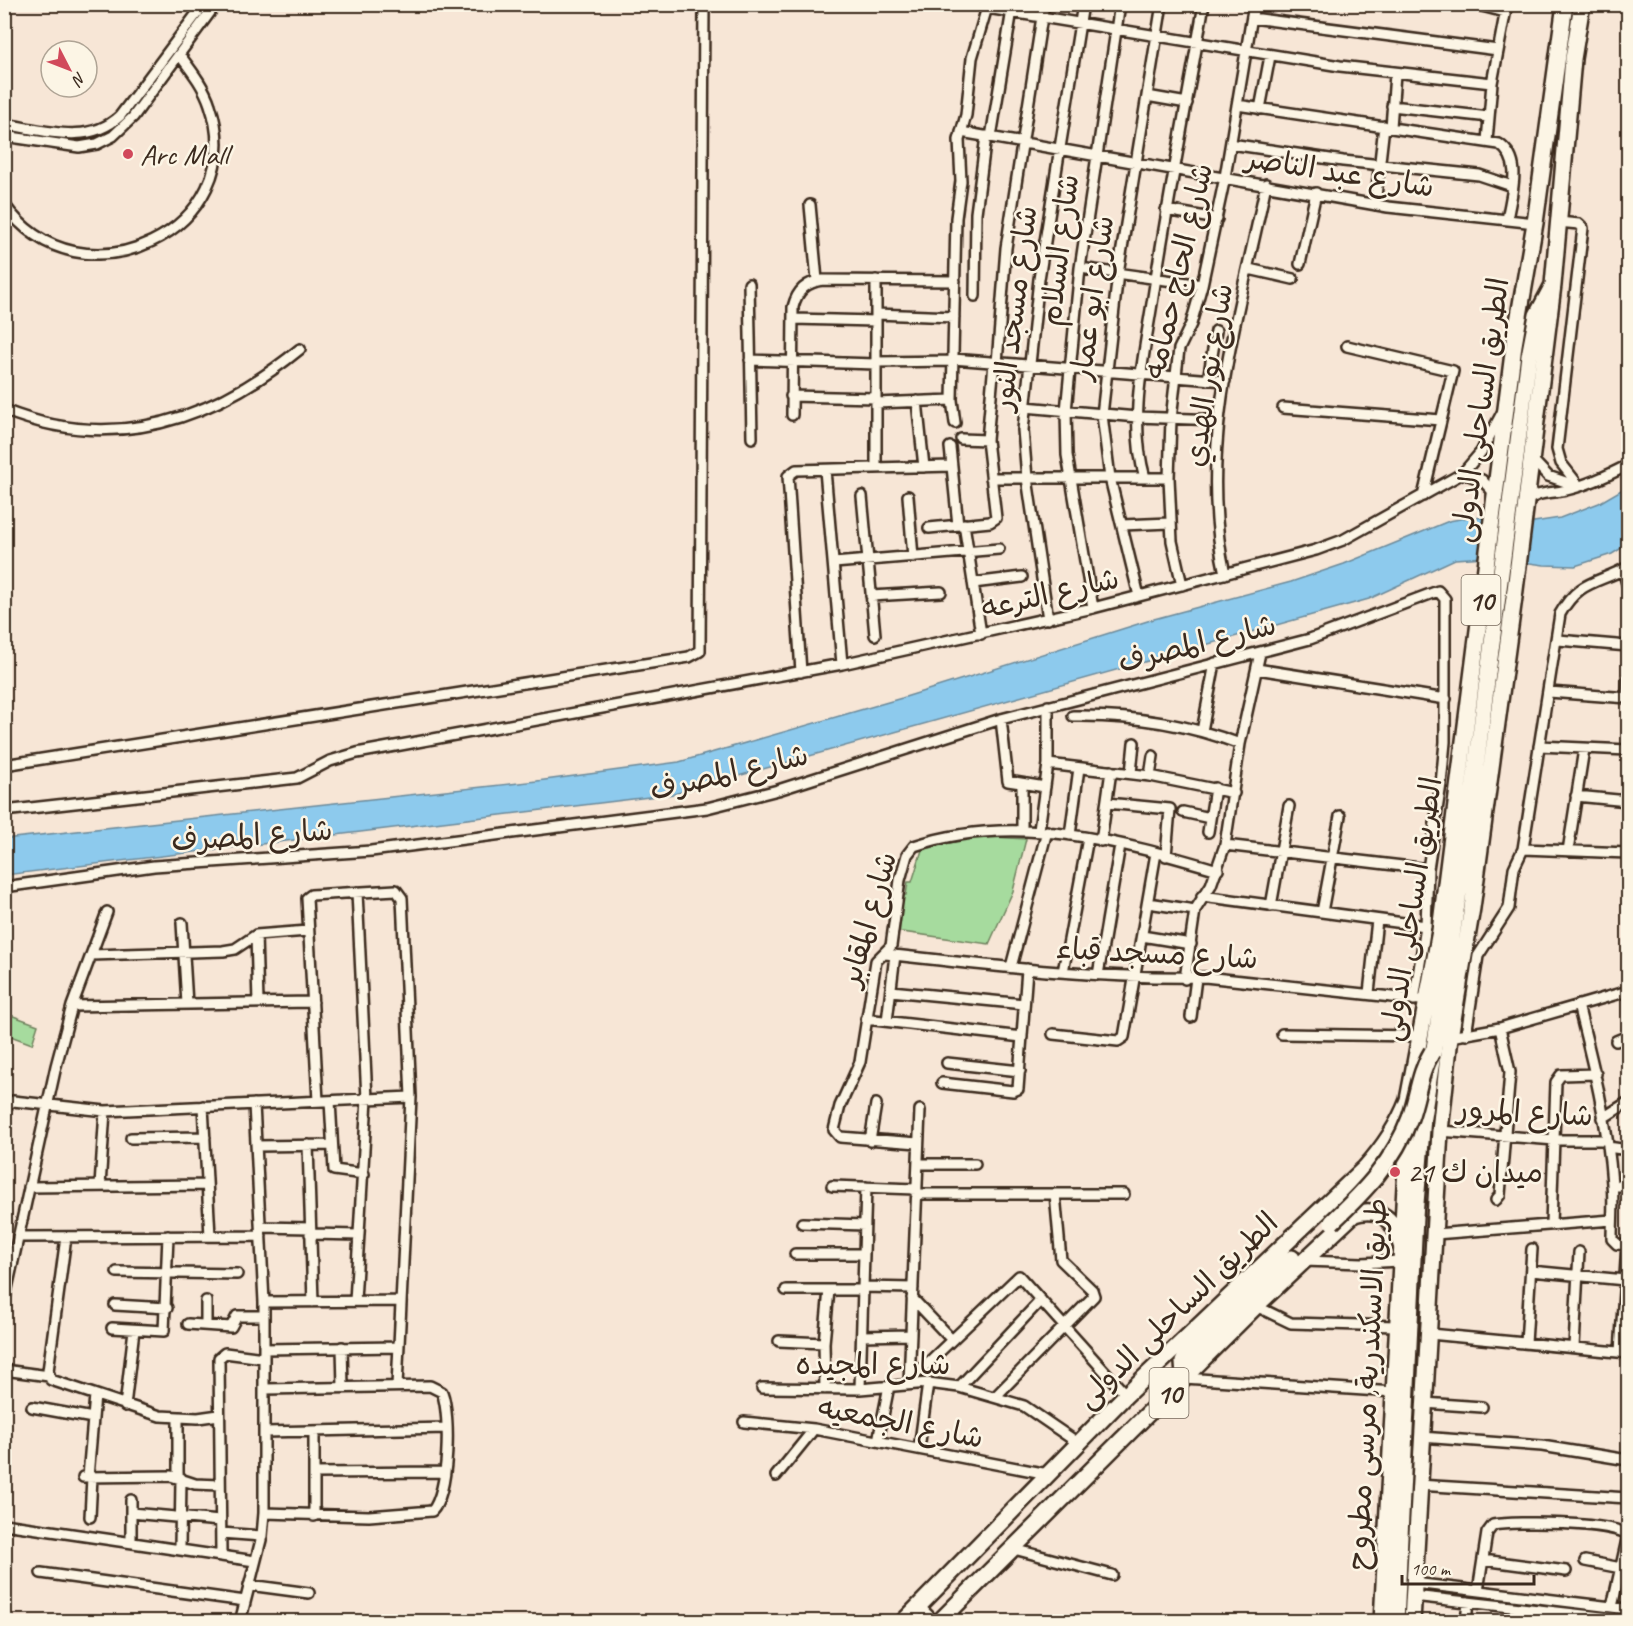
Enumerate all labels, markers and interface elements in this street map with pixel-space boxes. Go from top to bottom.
north arrow [39,39,99,99]
text: N [67,68,90,91]
place label: Arc Mall [140,135,233,173]
street label: شارع عبد الناصر [1240,138,1437,208]
marker: Arc Mall [121,147,135,161]
street label: شارع الحاج حمامه [1135,159,1223,383]
street label: شارع السلام [1031,172,1090,328]
street label: شارع مسجد النور [982,204,1047,416]
street label: شارع ابو عمار [1061,213,1124,384]
street label: الطريق الساحلى الدولى [1443,275,1517,545]
street label: شارع نور الهدي [1175,281,1243,470]
street label: شارع الترعه [977,559,1123,629]
road number: 10 [1462,575,1500,625]
street label: شارع المصرف [1114,605,1280,683]
street label: شارع المصرف [646,735,812,811]
street label: الطريق الساحلى الدولى [1371,774,1451,1044]
street label: شارع المصرف [170,810,334,862]
street label: شارع المقابر [830,847,907,994]
street label: شارع مسجد قباء [1055,929,1259,979]
street label: شارع المرور [1453,1089,1594,1137]
place label: ميدان ك 21 [1407,1153,1543,1191]
marker: ميدان ك 21 [1388,1165,1402,1179]
street label: طريق الاسكندرية, مرسى مطروح [1338,1197,1397,1571]
street label: الطريق الساحلى الدولى [1068,1204,1286,1416]
street label: شارع المجيده [795,1345,951,1385]
road number: 10 [1150,1368,1188,1418]
street label: شارع الجمعيه [815,1387,987,1459]
scale bar [1402,1548,1534,1586]
text: 100 m [1411,1558,1452,1580]

